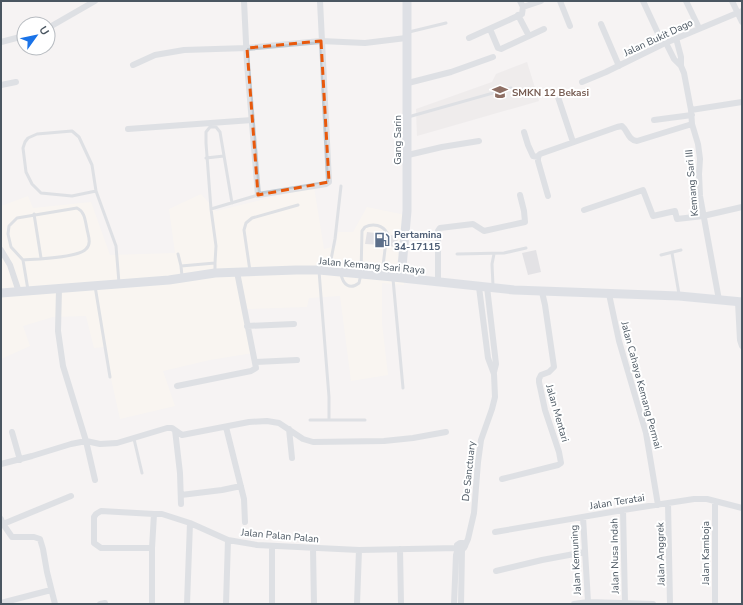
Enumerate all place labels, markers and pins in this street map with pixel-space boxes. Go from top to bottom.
school or university icon: SMKN 12 Bekasi [491,83,509,101]
place label: SMKN 12 Bekasi [512,86,589,100]
place label: Pertamina 34-17115 [394,228,442,254]
fuel station icon: Pertamina 34-17115 [373,231,391,249]

